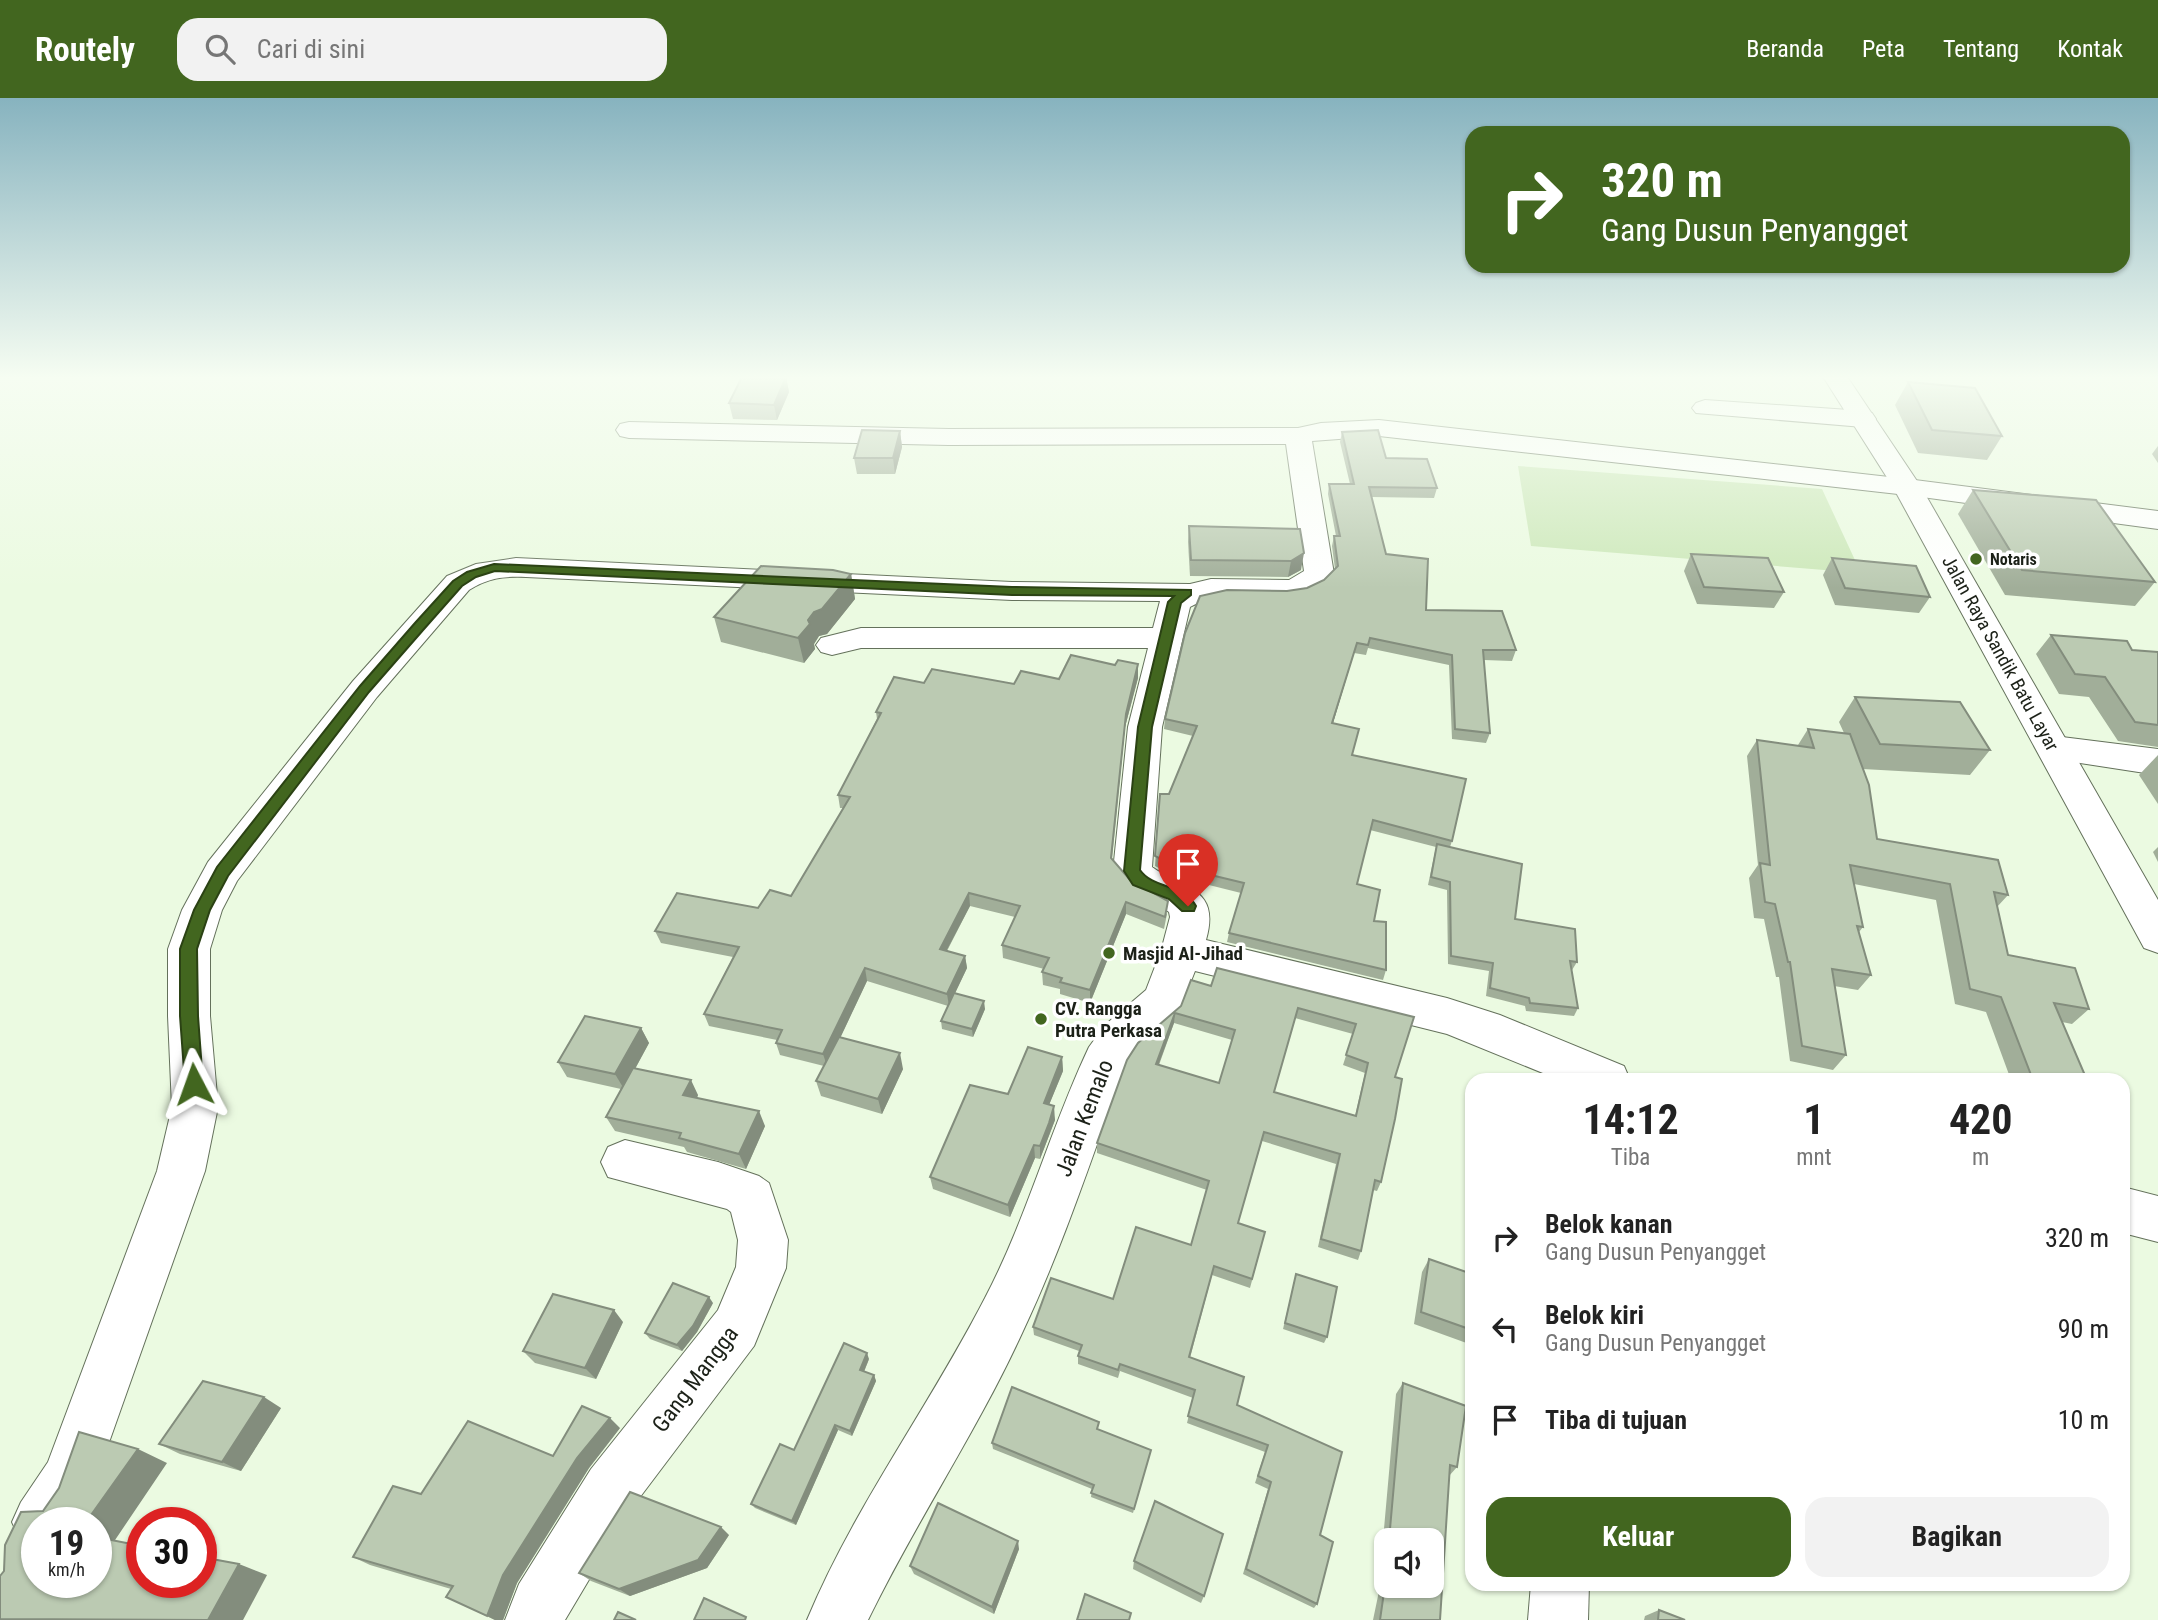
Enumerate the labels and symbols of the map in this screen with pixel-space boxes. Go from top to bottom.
place label: Notaris [1990,550,2037,569]
marker: Notaris [1968,551,1984,567]
street label: Jalan Raya Sandik Batu Layar [1937,552,2064,755]
pin [1158,834,1218,906]
place label: Masjid Al-Jihad [1123,942,1243,965]
marker: Masjid Al-Jihad [1101,945,1117,961]
place label: CV. Rangga Putra Perkasa [1055,997,1162,1042]
marker: CV. Rangga Putra Perkasa [1033,1011,1049,1027]
position arrow [157,1047,231,1121]
street label: Jalan Kemalo [1050,1056,1119,1180]
street label: Gang Mangga [647,1321,744,1438]
speed limit sign: 30 [126,1507,217,1598]

